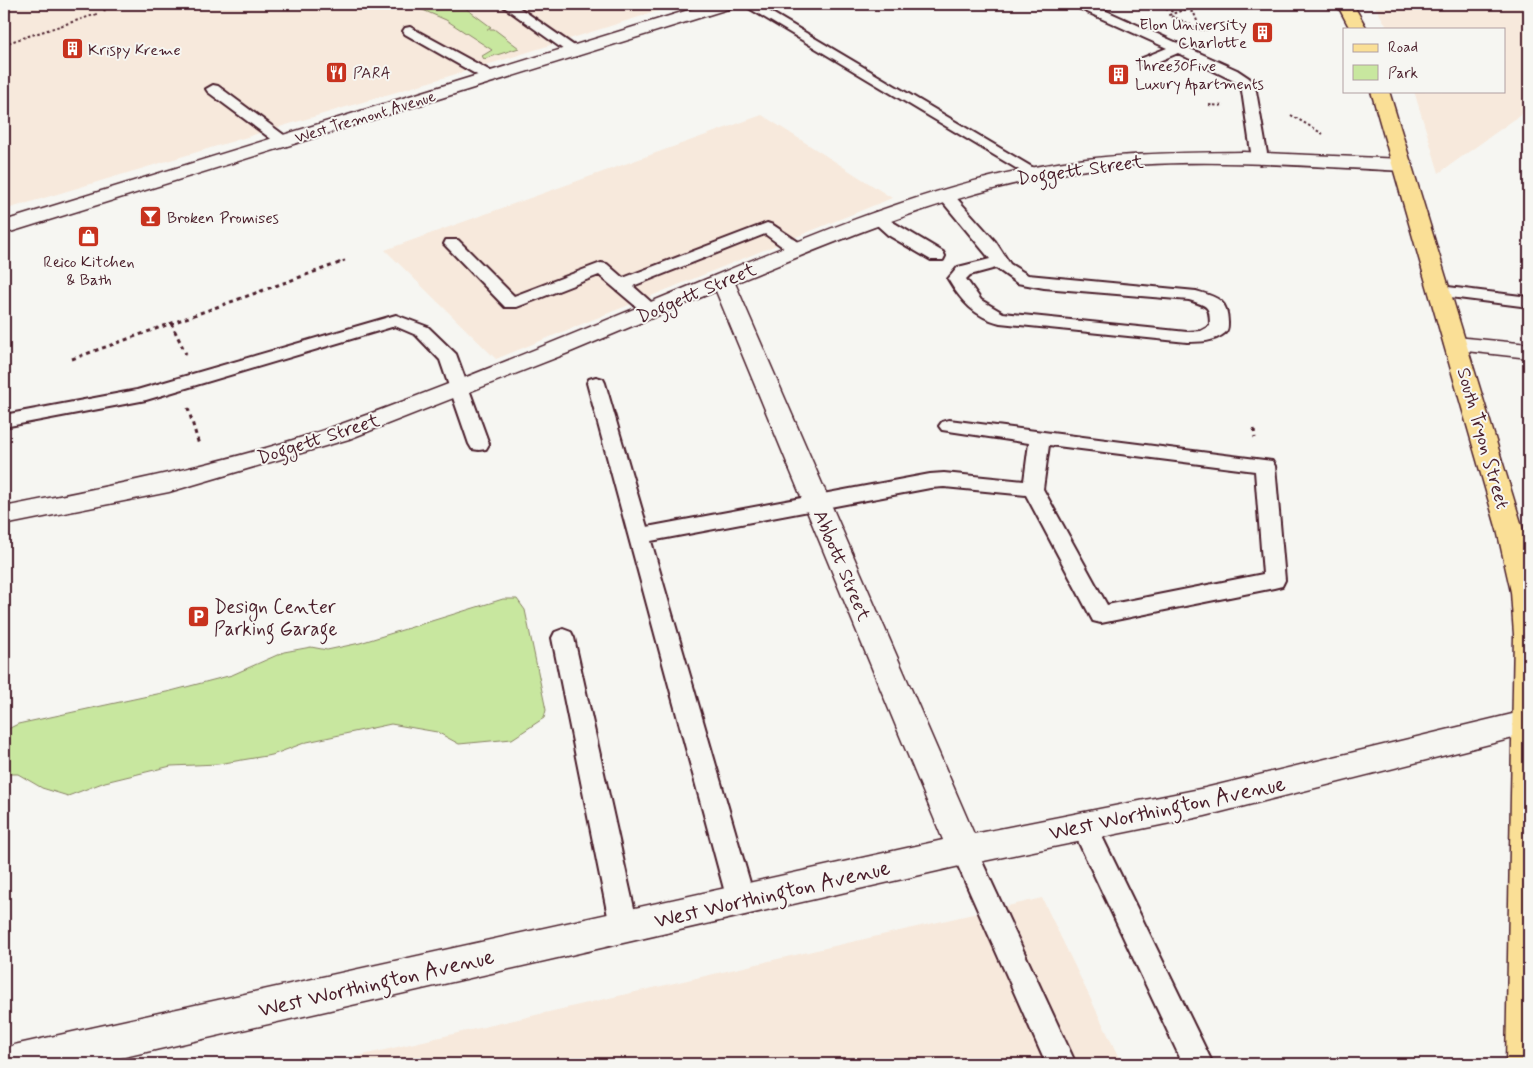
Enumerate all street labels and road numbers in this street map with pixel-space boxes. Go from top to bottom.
street label: West Tremont Avenue [292,86,439,149]
street label: Doggett Street [1015,149,1145,195]
street label: Doggett Street [633,257,761,333]
street label: South Tryon Street [1450,365,1515,512]
street label: Doggett Street [254,408,384,474]
street label: Abbott Street [807,506,876,625]
street label: West Worthington Avenue [1047,770,1289,851]
street label: West Worthington Avenue [652,854,894,939]
street label: West Worthington Avenue [256,943,498,1028]

